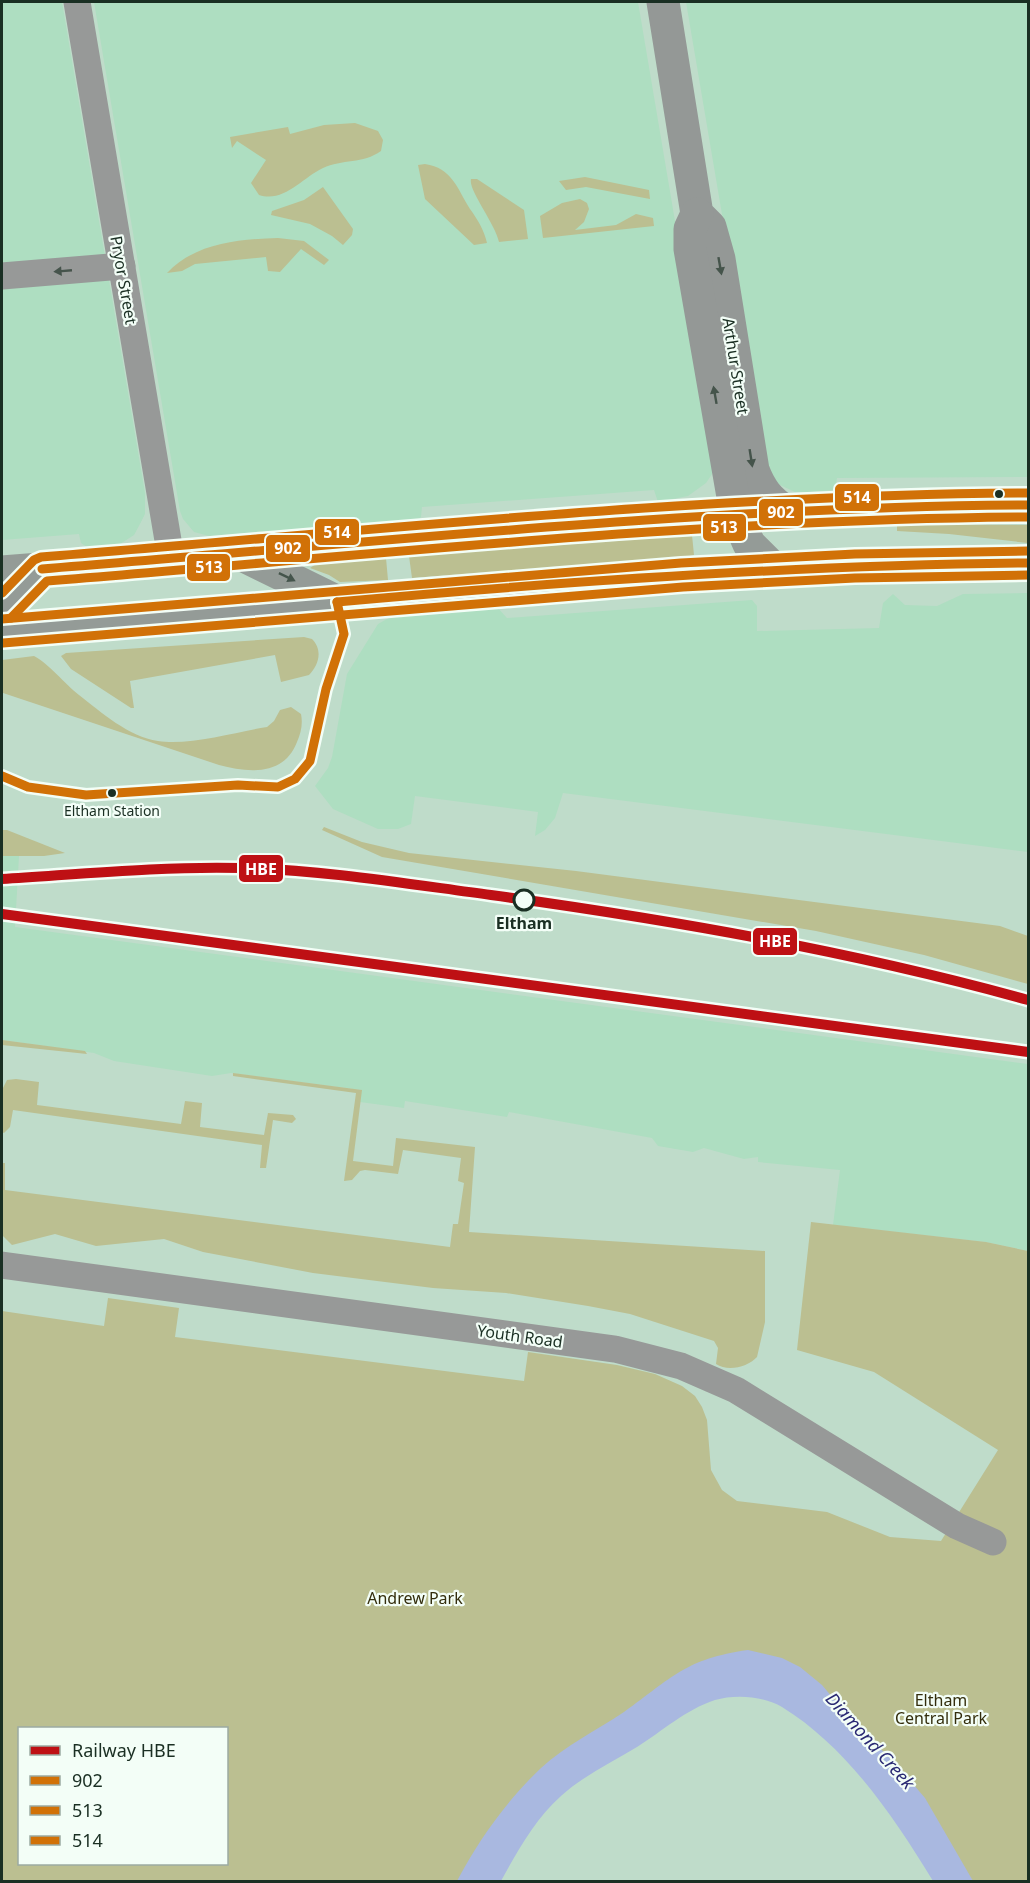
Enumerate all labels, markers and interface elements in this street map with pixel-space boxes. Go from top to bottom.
street label: Pryor Street [105,234,143,326]
one-way arrow [716,256,725,275]
one-way arrow [54,266,73,275]
street label: Arthur Street [717,316,755,416]
one-way arrow [710,385,719,404]
one-way arrow [747,449,756,468]
line badge: 514 [834,483,880,512]
text: 514 [843,486,871,508]
unlabelled marker [993,488,1005,500]
line badge: 902 [758,498,804,527]
text: 902 [767,501,795,523]
line badge: 513 [702,513,747,542]
text: 513 [710,516,738,538]
line badge: 514 [314,518,360,546]
text: 514 [323,521,351,543]
line badge: 902 [265,534,311,563]
text: 902 [274,537,302,559]
line badge: 513 [186,553,231,582]
text: 513 [195,556,223,578]
one-way arrow [279,573,296,582]
marker: Eltham Station [106,787,118,799]
place label: Eltham Station [64,801,160,820]
line badge: HBE [238,854,284,883]
text: HBE [245,858,277,880]
marker: Eltham [513,889,535,911]
place label: Eltham [496,912,552,934]
line badge: HBE [752,927,798,956]
text: HBE [759,930,791,952]
street label: Youth Road [476,1319,564,1353]
park label: Andrew Park [367,1587,463,1609]
water label: Diamond Creek [821,1687,921,1795]
park label: Eltham Central Park [895,1689,988,1729]
legend [18,1727,228,1865]
text: Railway HBE [72,1738,176,1762]
text: 902 [72,1768,103,1792]
text: 513 [72,1798,103,1822]
text: 514 [72,1828,103,1852]

